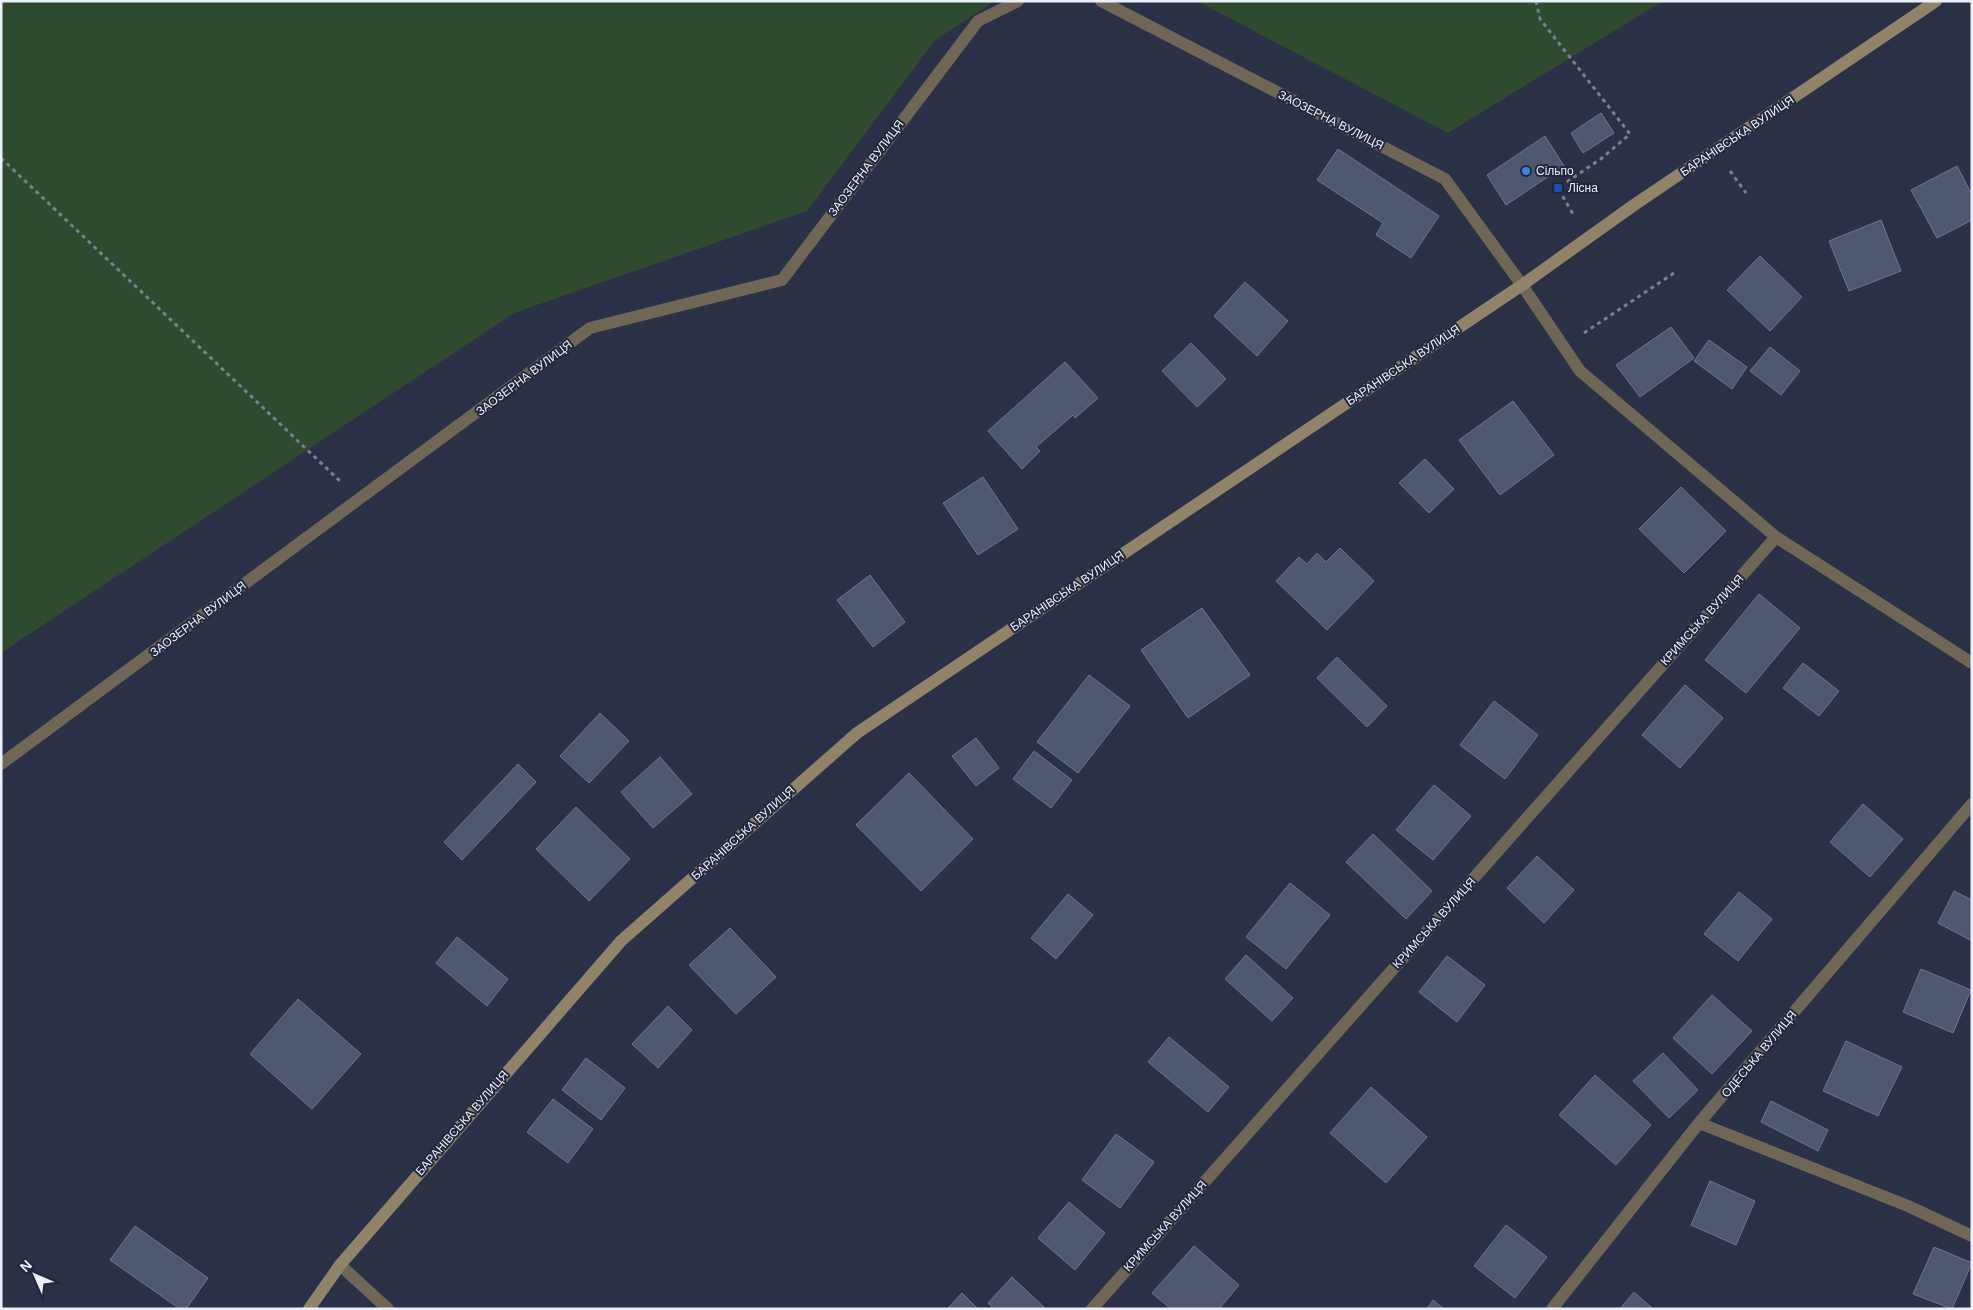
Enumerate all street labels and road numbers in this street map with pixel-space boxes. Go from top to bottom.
street label: ЗАОЗЕРНА ВУЛИЦЯ [1276,87,1386,153]
street label: БАРАНІВСЬКА ВУЛИЦЯ [1677,93,1797,179]
street label: ЗАОЗЕРНА ВУЛИЦЯ [825,117,907,219]
street label: БАРАНІВСЬКА ВУЛИЦЯ [1343,322,1463,408]
street label: ЗАОЗЕРНА ВУЛИЦЯ [473,337,575,419]
street label: БАРАНІВСЬКА ВУЛИЦЯ [1007,548,1127,634]
street label: КРИМСЬКА ВУЛИЦЯ [1658,572,1746,668]
street label: ЗАОЗЕРНА ВУЛИЦЯ [147,578,249,660]
street label: БАРАНІВСЬКА ВУЛИЦЯ [688,783,798,883]
street label: КРИМСЬКА ВУЛИЦЯ [1390,875,1478,971]
street label: ОДЕСЬКА ВУЛИЦЯ [1719,1008,1799,1100]
street label: БАРАНІВСЬКА ВУЛИЦЯ [413,1068,511,1178]
street label: КРИМСЬКА ВУЛИЦЯ [1121,1178,1209,1274]

